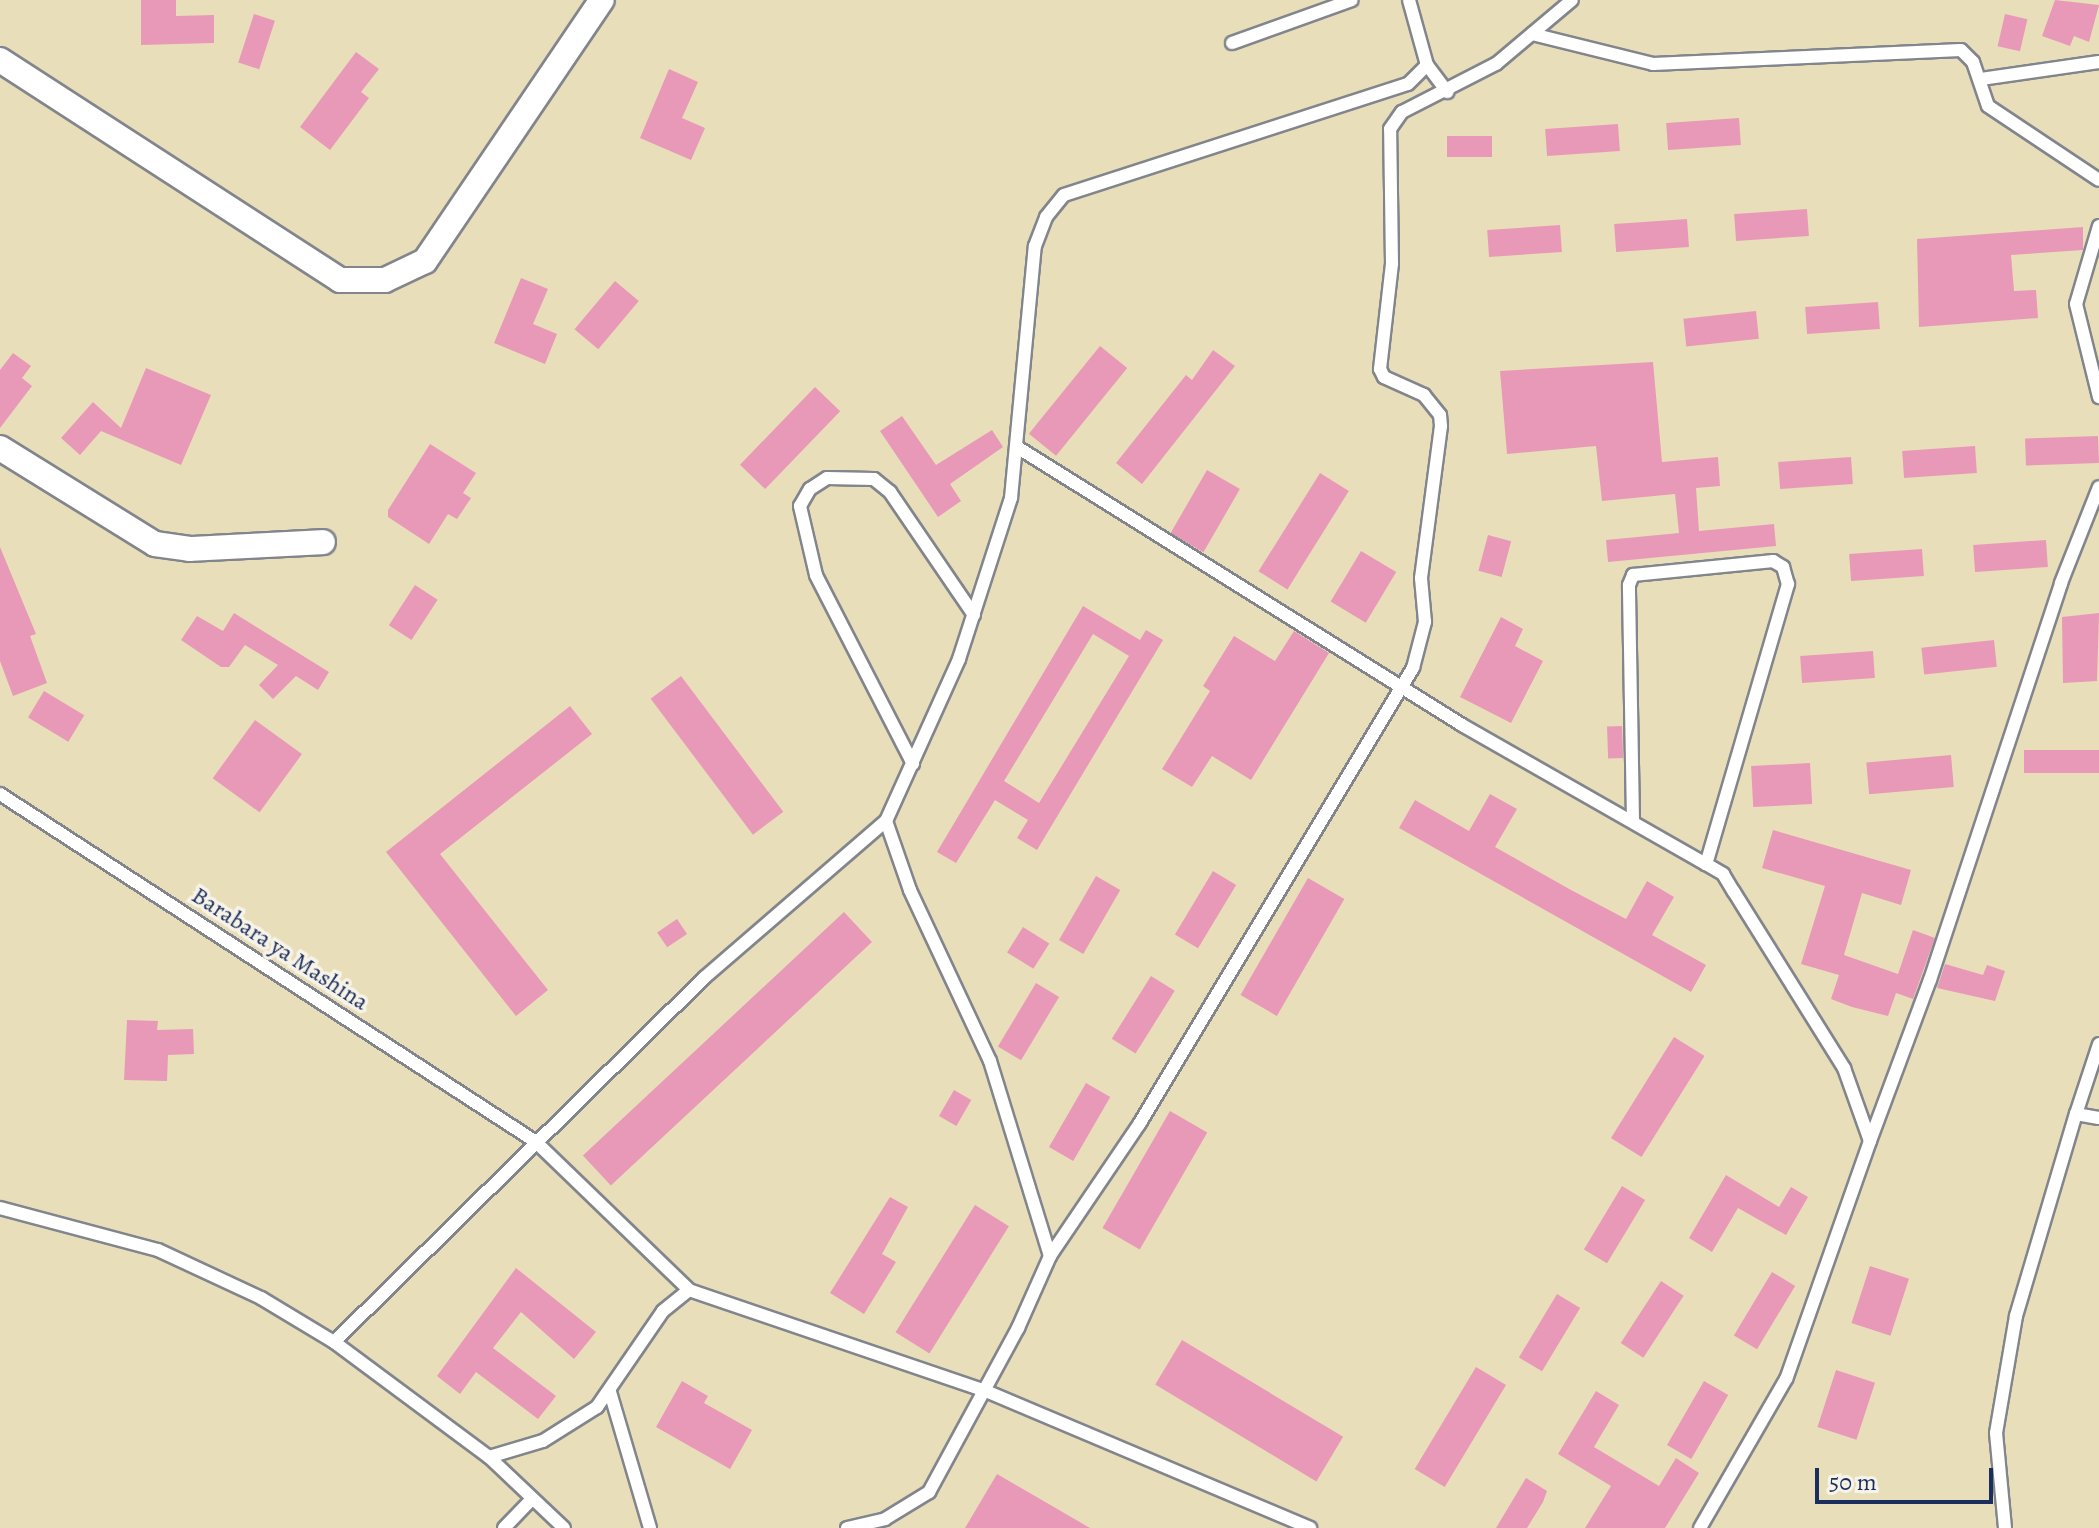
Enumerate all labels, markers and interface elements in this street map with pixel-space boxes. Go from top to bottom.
street label: Barabara ya Mashina [186,881,374,1017]
scale bar [1819,1452,1997,1502]
text: 50 m [1829,1466,1877,1498]

